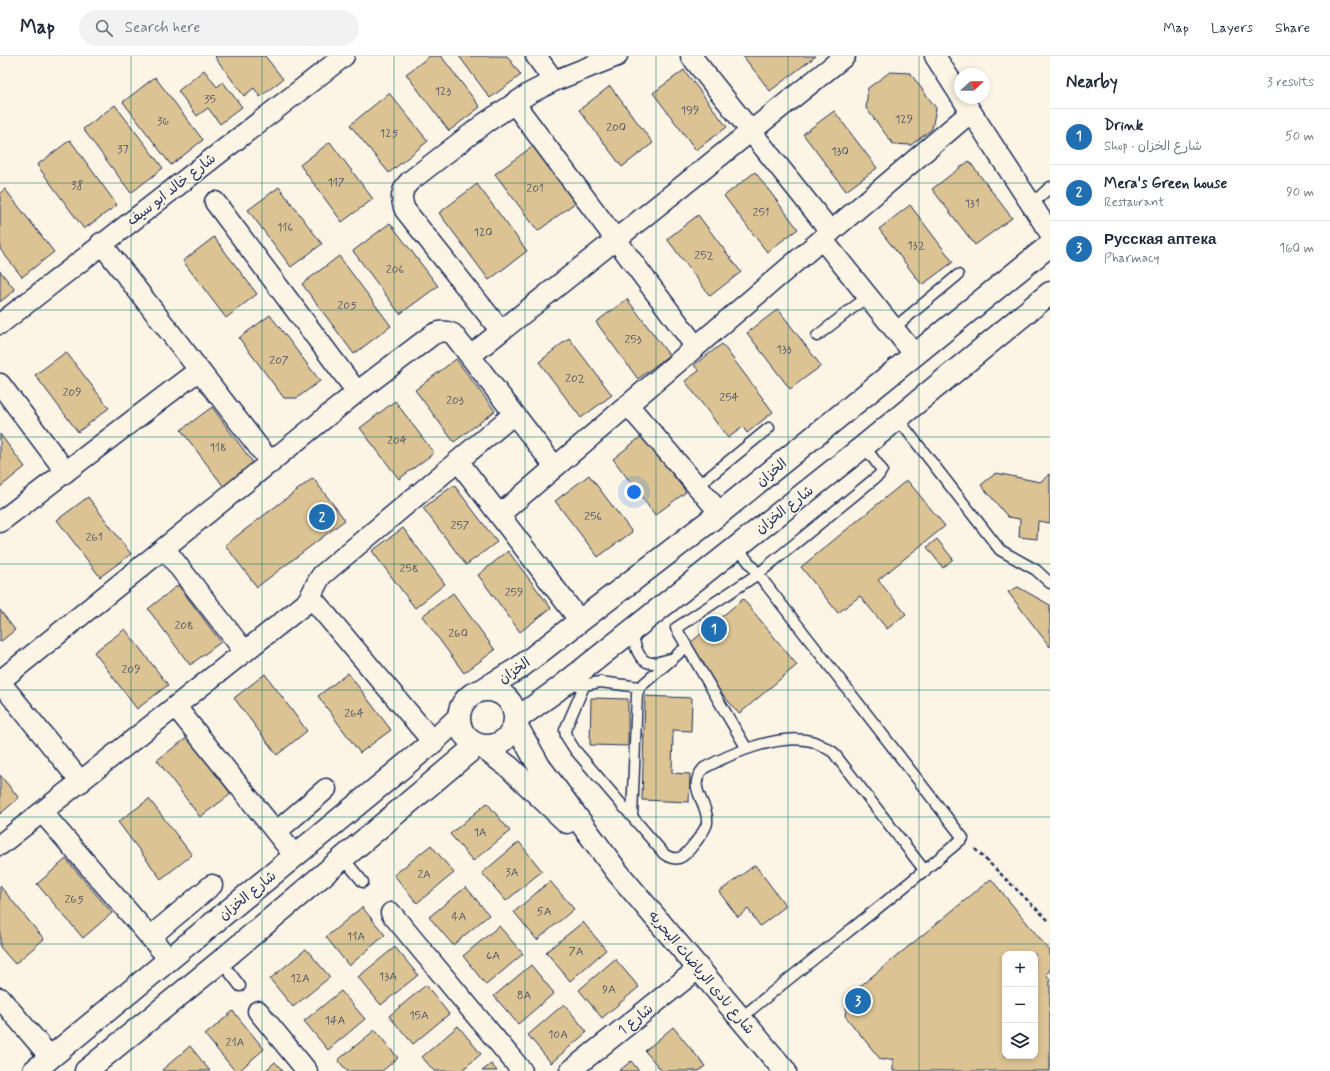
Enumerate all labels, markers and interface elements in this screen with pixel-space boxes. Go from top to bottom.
search box [79,10,359,46]
text: Map [20,15,55,40]
icon: search [93,17,115,39]
text: Search here [125,18,200,38]
text: Map [1163,19,1189,37]
text: Layers [1211,19,1253,37]
text: Share [1275,19,1310,37]
north arrow [954,68,990,104]
text: Nearby [1066,71,1118,93]
text: 3 results [1267,74,1314,91]
house number: 123 [435,84,451,100]
house number: 35 [204,92,216,108]
house number: 199 [681,103,699,119]
house number: 129 [895,112,913,128]
house number: 36 [157,114,169,130]
text: Drink [1104,116,1143,136]
house number: 200 [606,120,626,136]
house number: 125 [380,126,399,142]
text: 1 [1076,128,1082,145]
text: 50 m [1285,128,1314,145]
text: Shop · شارع الخزان [1104,138,1202,155]
house number: 37 [117,142,129,158]
house number: 130 [831,144,849,160]
street label: شارع خالد ابو سيف [124,150,220,230]
text: Mera's Green house [1104,174,1227,194]
house number: 117 [327,175,345,191]
house number: 38 [71,178,83,194]
house number: 201 [526,181,544,197]
text: 2 [1076,184,1082,201]
text: 90 m [1286,184,1314,201]
text: Restaurant [1104,194,1164,211]
house number: 131 [964,196,980,212]
house number: 251 [753,205,769,221]
house number: 116 [277,220,293,236]
house number: 120 [474,225,492,241]
text: Русская аптека [1104,230,1216,250]
house number: 132 [907,238,925,254]
text: 3 [1076,240,1082,257]
text: 160 m [1279,240,1314,257]
house number: 252 [694,248,714,264]
text: Pharmacy [1104,250,1160,267]
house number: 206 [386,262,405,278]
house number: 205 [337,298,357,314]
house number: 253 [624,332,642,348]
house number: 133 [776,342,792,358]
house number: 207 [269,353,289,369]
house number: 202 [565,371,585,387]
house number: 209 [62,385,82,401]
house number: 254 [719,390,739,406]
house number: 203 [446,393,464,409]
house number: 204 [387,433,407,449]
house number: 118 [209,440,227,456]
street label: الخزان [752,455,791,491]
your location [624,482,644,502]
street label: شارع الخزان [752,482,817,538]
pin: 2 [309,502,335,532]
house number: 256 [584,509,602,525]
house number: 257 [451,518,470,534]
house number: 261 [85,530,103,546]
house number: 258 [400,561,418,577]
house number: 259 [505,585,523,601]
pin: 1 [701,614,727,644]
house number: 208 [174,618,194,634]
house number: 260 [448,626,468,642]
street label: الخزان [495,654,534,688]
house number: 209 [121,662,141,678]
house number: 264 [344,706,364,722]
house number: 1A [473,825,487,841]
house number: 3A [505,865,519,881]
street label: شارع الخزان [215,867,280,924]
house number: 2A [417,867,431,883]
house number: 265 [64,892,84,908]
house number: 5A [536,904,552,920]
street label: شارع نادى الرياضات البحريه [644,907,758,1038]
house number: 4A [452,909,467,925]
house number: 11A [347,929,365,945]
house number: 7A [568,944,584,960]
house number: 6A [486,948,500,964]
map controls [1002,951,1038,1059]
button: + [1002,951,1038,987]
house number: 13A [379,969,397,985]
house number: 12A [290,971,310,987]
house number: 9A [602,982,616,998]
pin: 3 [845,986,871,1016]
button: − [1002,987,1038,1023]
house number: 8A [517,988,531,1004]
street label: شارع 1 [614,1000,657,1039]
house number: 15A [409,1008,429,1024]
house number: 14A [325,1013,345,1029]
button: layers [1002,1023,1038,1059]
house number: 10A [548,1027,568,1043]
house number: 21A [226,1035,245,1051]

